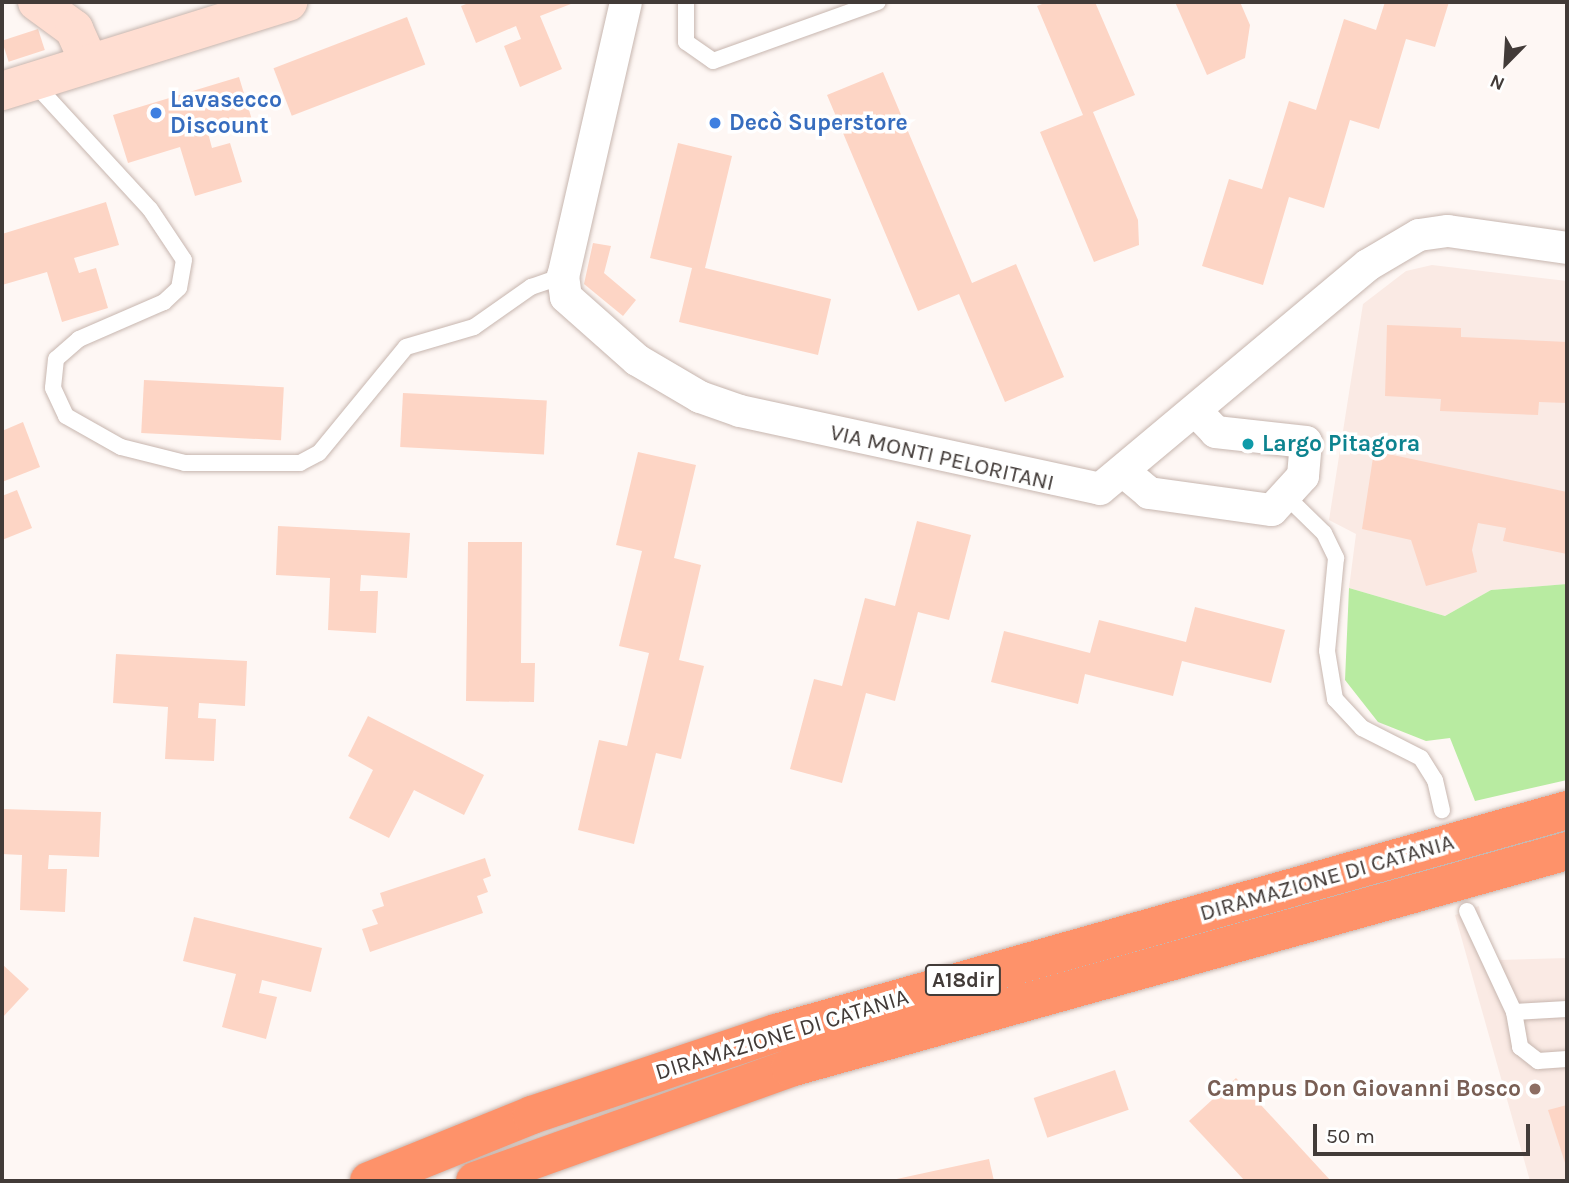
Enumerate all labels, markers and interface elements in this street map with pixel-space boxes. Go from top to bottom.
north arrow [1471,28,1541,98]
text: N [1487,69,1508,95]
place label: Lavasecco Discount [170,86,282,140]
marker: Lavasecco Discount [148,105,164,121]
place label: Decò Superstore [729,109,908,137]
marker: Decò Superstore [707,115,723,131]
street label: VIA MONTI PELORITANI [827,419,1057,497]
place label: Largo Pitagora [1262,430,1420,458]
marker: Largo Pitagora [1240,436,1256,452]
street label: DIRAMAZIONE DI CATANIA [1197,828,1457,928]
road number: A18dir [925,962,1002,998]
street label: DIRAMAZIONE DI CATANIA [652,983,912,1087]
place label: Campus Don Giovanni Bosco [1207,1075,1521,1103]
marker: Campus Don Giovanni Bosco [1527,1081,1543,1097]
scale bar [1317,1110,1534,1154]
text: 50 m [1326,1124,1375,1148]

